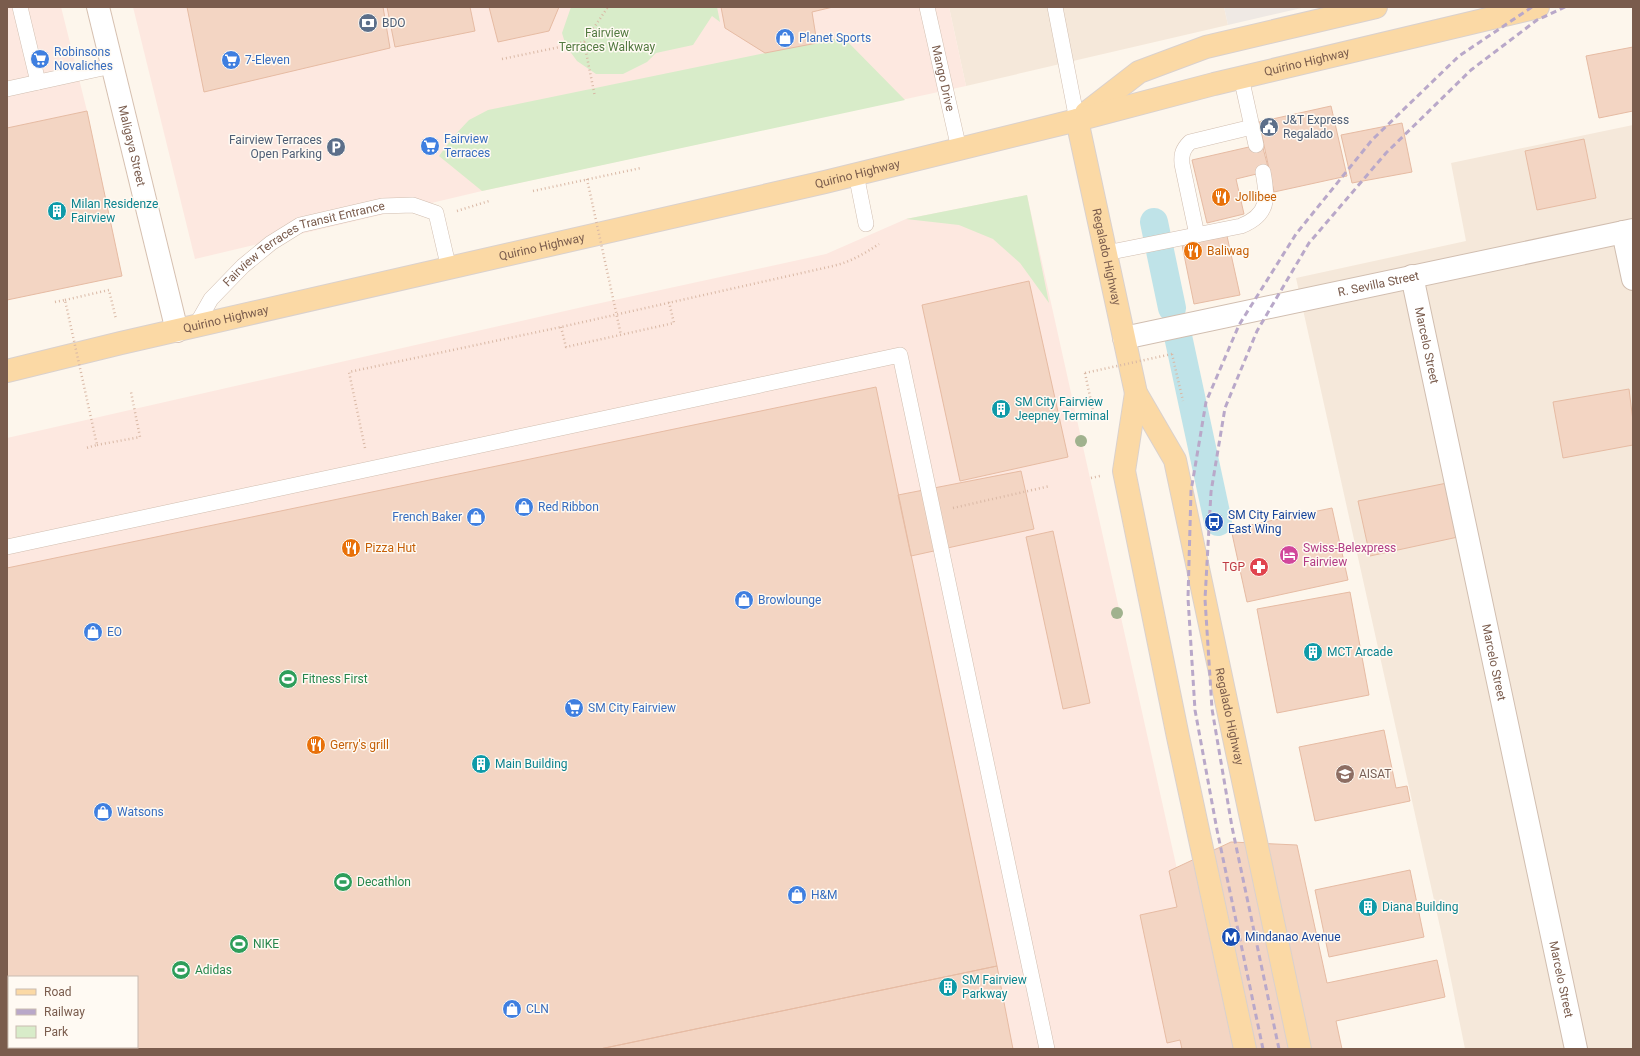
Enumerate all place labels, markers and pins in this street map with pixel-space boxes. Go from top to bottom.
bank icon: BDO [357,12,379,34]
place label: BDO [382,16,406,30]
shop icon: Planet Sports [774,27,796,49]
place label: Planet Sports [799,31,871,45]
place label: Robinsons Novaliches [54,45,113,73]
supermarket icon: Robinsons Novaliches [29,48,51,70]
supermarket icon: 7-Eleven [220,49,242,71]
place label: 7-Eleven [245,53,290,67]
place label: J&T Express Regalado [1283,113,1349,141]
public building icon: J&T Express Regalado [1258,116,1280,138]
place label: Fairview Terraces [444,132,490,160]
place label: Fairview Terraces Open Parking [229,133,322,161]
supermarket icon: Fairview Terraces [419,135,441,157]
parking icon: Fairview Terraces Open Parking [325,136,347,158]
restaurant icon: Jollibee [1210,186,1232,208]
place label: Jollibee [1235,190,1277,204]
place label: Milan Residenze Fairview [71,197,158,225]
building icon: Milan Residenze Fairview [46,200,68,222]
restaurant icon: Baliwag [1182,240,1204,262]
place label: Baliwag [1207,244,1249,258]
place label: SM City Fairview Jeepney Terminal [1015,395,1109,423]
building icon: SM City Fairview Jeepney Terminal [990,398,1012,420]
shop icon: Red Ribbon [513,496,535,518]
place label: Red Ribbon [538,500,599,514]
shop icon: French Baker [465,506,487,528]
place label: SM City Fairview East Wing [1228,508,1316,536]
place label: French Baker [392,510,462,524]
bus stop icon: SM City Fairview East Wing [1203,511,1225,533]
restaurant icon: Pizza Hut [340,537,362,559]
place label: Pizza Hut [365,541,416,555]
place label: Swiss-Belexpress Fairview [1303,541,1396,569]
hotel icon: Swiss-Belexpress Fairview [1278,544,1300,566]
pharmacy icon: TGP [1248,556,1270,578]
place label: TGP [1222,560,1245,574]
shop icon: Browlounge [733,589,755,611]
place label: Browlounge [758,593,821,607]
shop icon: EO [82,621,104,643]
place label: EO [107,625,122,639]
building icon: MCT Arcade [1302,641,1324,663]
place label: MCT Arcade [1327,645,1393,659]
sports icon: Fitness First [277,668,299,690]
place label: Fitness First [302,672,368,686]
supermarket icon: SM City Fairview [563,697,585,719]
place label: SM City Fairview [588,701,676,715]
restaurant icon: Gerry's grill [305,734,327,756]
place label: Gerry's grill [330,738,389,752]
building icon: Main Building [470,753,492,775]
place label: Main Building [495,757,568,771]
school or university icon: AISAT [1334,763,1356,785]
place label: AISAT [1359,767,1391,781]
shop icon: Watsons [92,801,114,823]
place label: Watsons [117,805,164,819]
sports icon: Decathlon [332,871,354,893]
place label: Decathlon [357,875,411,889]
shop icon: H&M [786,884,808,906]
place label: H&M [811,888,838,902]
building icon: Diana Building [1357,896,1379,918]
place label: Diana Building [1382,900,1458,914]
metro station icon: Mindanao Avenue [1220,926,1242,948]
place label: Mindanao Avenue [1245,930,1341,944]
sports icon: NIKE [228,933,250,955]
place label: NIKE [253,937,279,951]
sports icon: Adidas [170,959,192,981]
place label: Adidas [195,963,232,977]
place label: SM Fairview Parkway [962,973,1027,1001]
building icon: SM Fairview Parkway [937,976,959,998]
shop icon: CLN [501,998,523,1020]
place label: CLN [526,1002,549,1016]

